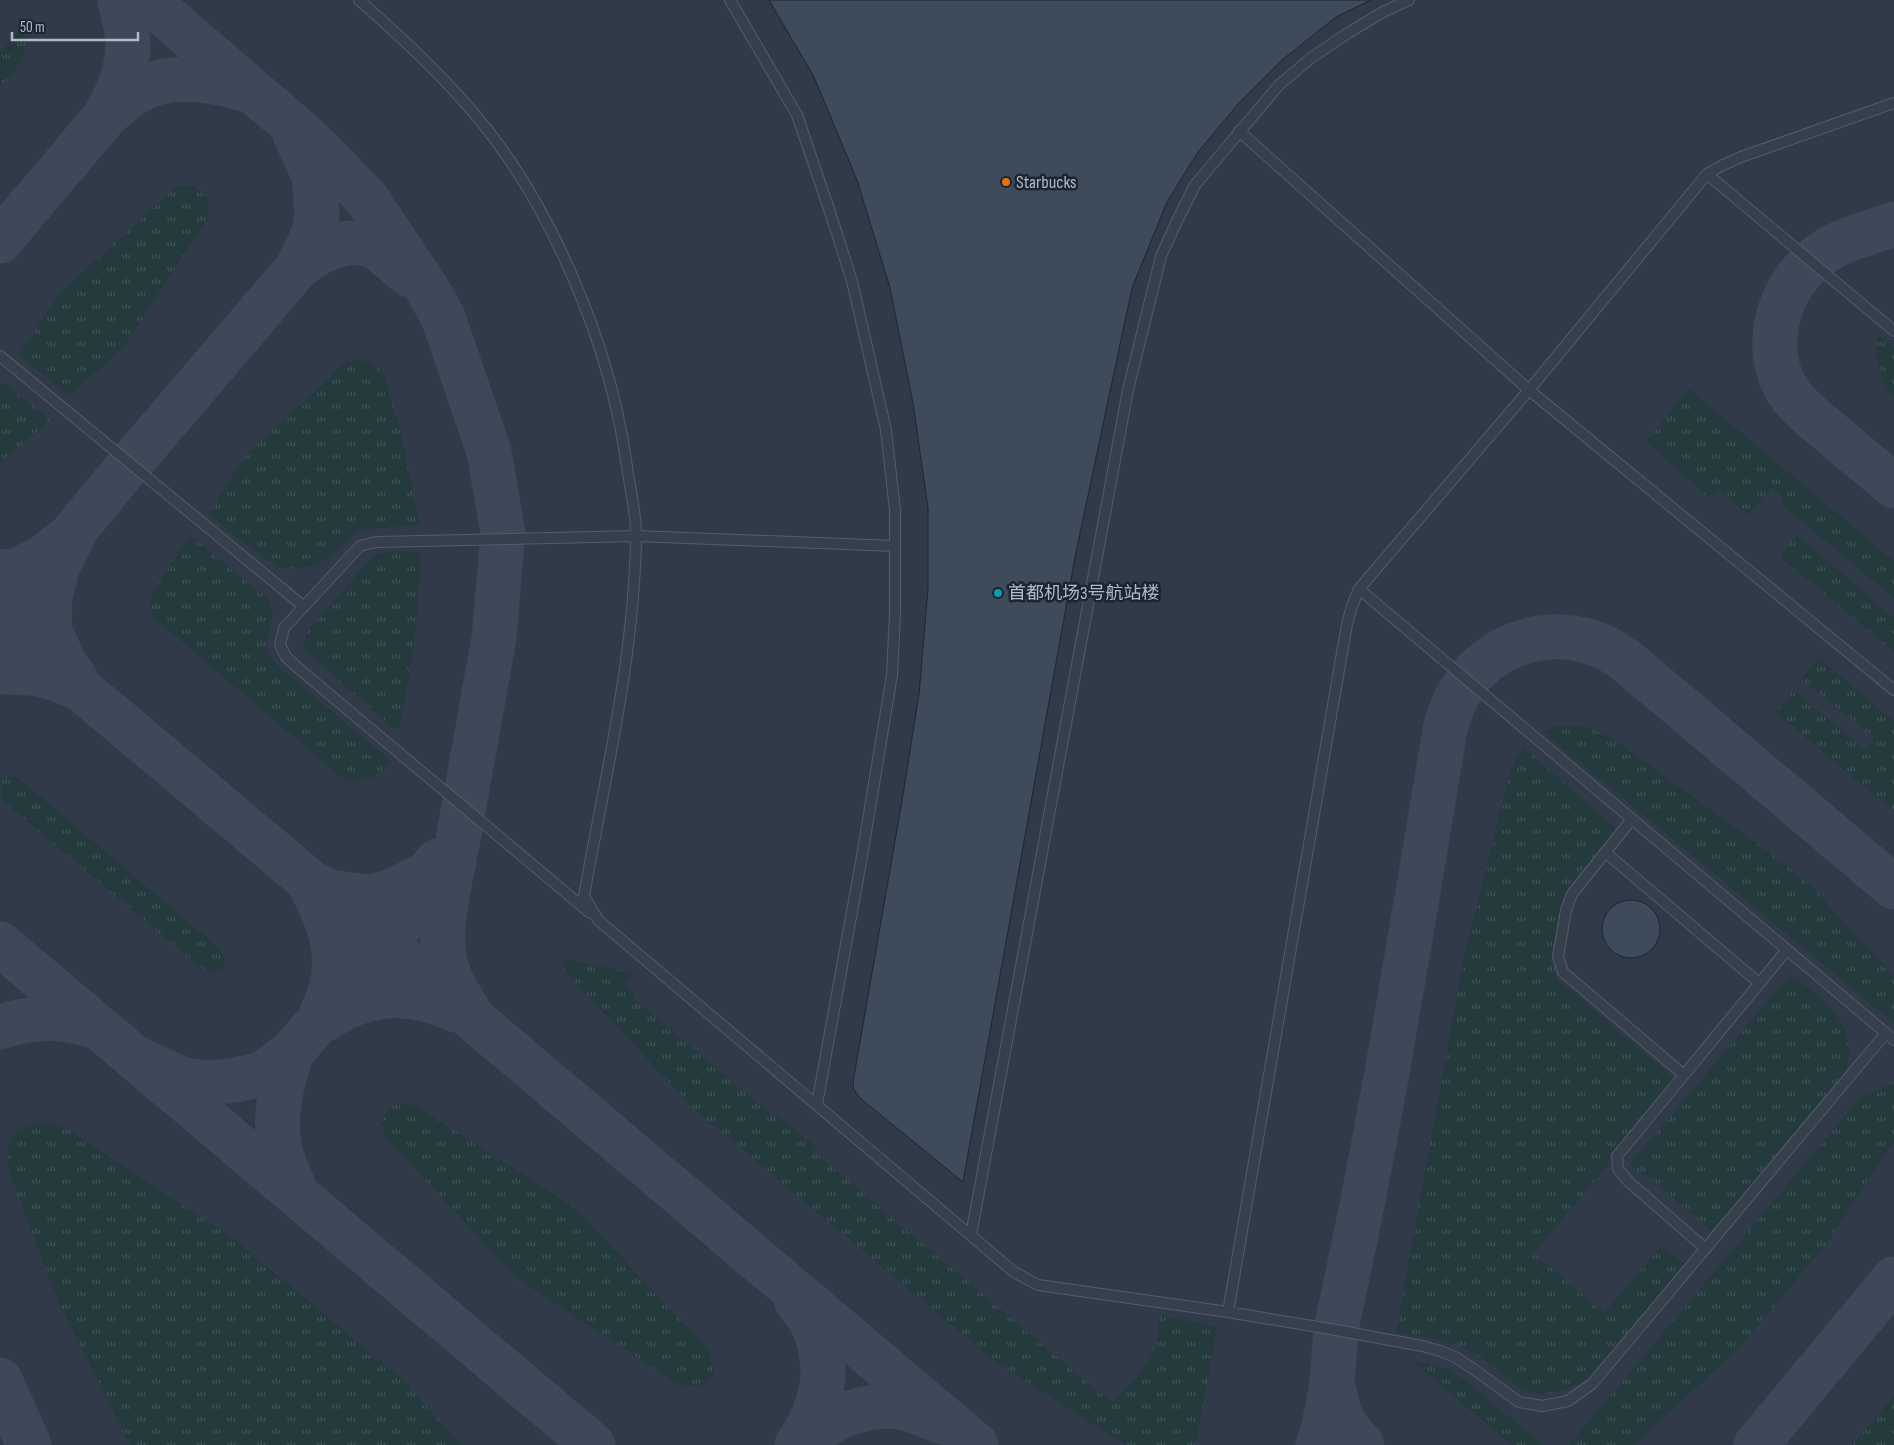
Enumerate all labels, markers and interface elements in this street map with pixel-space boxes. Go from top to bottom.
scale bar [12,10,139,42]
text: 50 m [20,18,45,37]
place label: Starbucks [1016,172,1076,193]
marker: Starbucks [1000,176,1012,188]
place label: 首都机场3号航站楼 [1008,583,1160,604]
marker: 首都机场3号航站楼 [992,587,1004,599]

